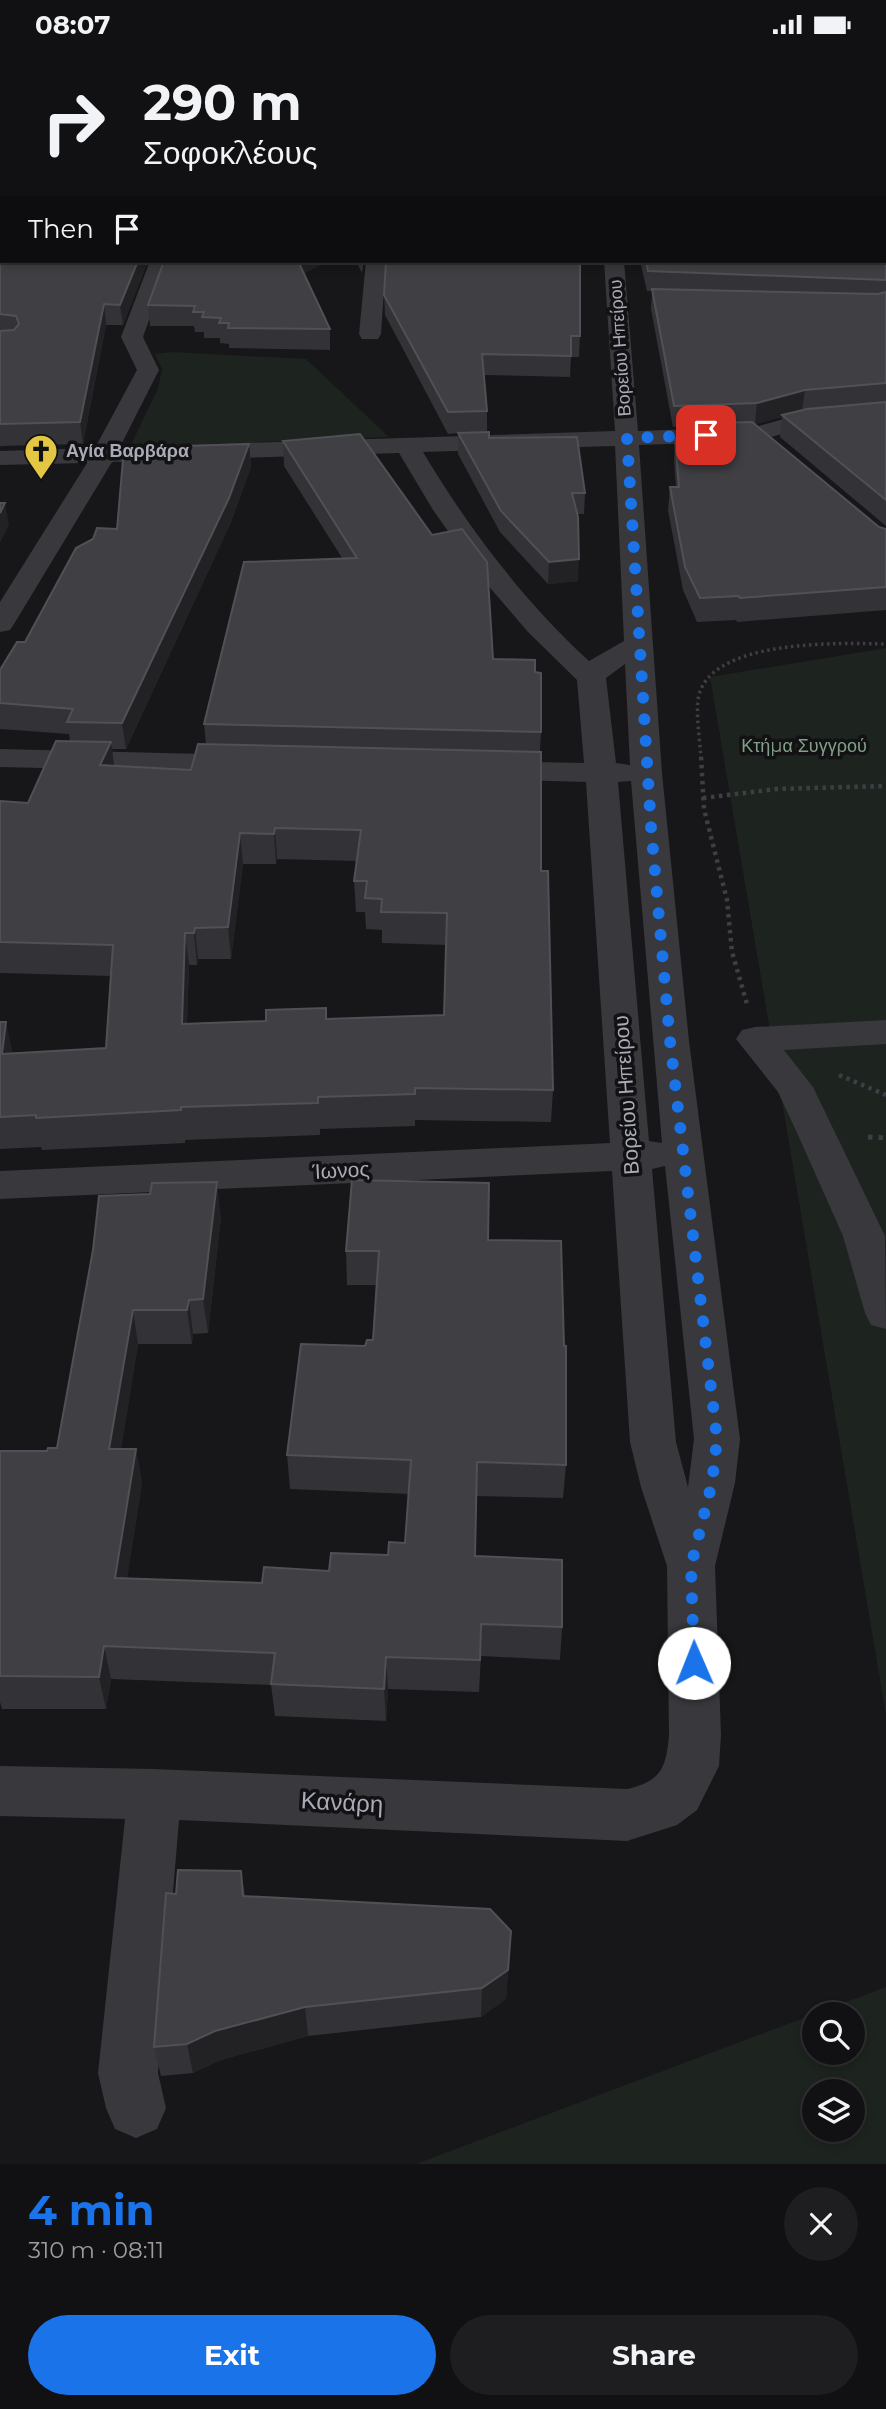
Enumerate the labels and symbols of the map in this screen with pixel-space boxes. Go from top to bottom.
street label: Βορείου Ηπείρου [604,279,636,417]
pin [676,405,736,465]
church icon: Αγία Βαρβάρα [22,432,60,481]
place label: Αγία Βαρβάρα [66,440,189,462]
park label: Κτήμα Συγγρού [741,735,867,757]
street label: Βορείου Ηπείρου [608,1014,644,1176]
street label: Ίωνος [311,1156,370,1184]
position arrow [657,1626,731,1700]
street label: Κανάρη [300,1785,384,1819]

